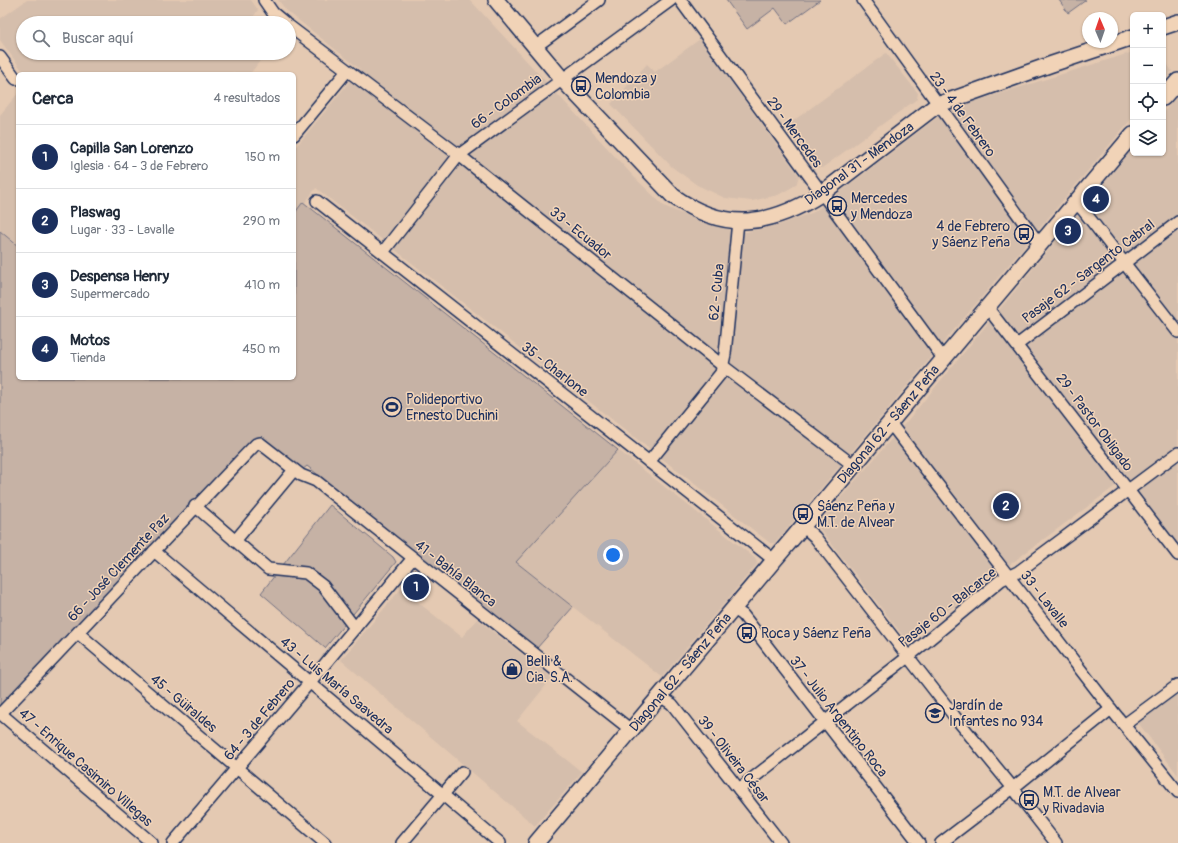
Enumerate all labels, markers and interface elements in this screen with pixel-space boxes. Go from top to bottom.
north arrow [1082,12,1118,48]
map controls [1130,12,1166,156]
button: + [1130,12,1166,48]
search box [16,16,296,60]
icon: search [30,27,52,49]
text: Buscar aquí [62,29,134,48]
button: − [1130,48,1166,84]
street label: 23 - 4 de Febrero [926,68,999,161]
street label: 66 - Colombia [468,70,545,133]
place label: Mendoza y Colombia [595,70,657,103]
bus stop icon: Mendoza y Colombia [570,75,592,97]
button: locate [1130,84,1166,120]
text: Cerca [32,88,73,109]
text: 4 resultados [213,90,280,106]
street label: 29 - Mercedes [763,94,826,172]
street label: Diagonal 31 - Mendoza [801,118,917,209]
button: layers [1130,120,1166,156]
text: Capilla San Lorenzo [70,139,193,158]
text: 1 [42,149,48,165]
text: 150 m [245,149,280,165]
text: Iglesia · 64 - 3 de Febrero [70,158,208,174]
pin: 4 [1083,184,1109,214]
place label: Mercedes y Mendoza [850,190,913,223]
bus stop icon: Mercedes y Mendoza [826,195,848,217]
text: Plaswag [70,203,120,222]
street label: 33 - Ecuador [546,203,615,264]
text: 2 [41,213,49,229]
text: 290 m [243,213,280,229]
street label: Pasaje 62 - Sargento Cabral [1019,216,1158,327]
pin: 3 [1055,216,1081,246]
place label: 4 de Febrero y Sáenz Peña [931,218,1010,251]
text: Lugar · 33 - Lavalle [70,222,175,238]
bus stop icon: 4 de Febrero y Sáenz Peña [1013,223,1035,245]
street label: 62 - Cuba [705,263,728,321]
text: Despensa Henry [70,267,169,286]
text: 3 [41,277,49,293]
text: 410 m [244,277,280,293]
text: Supermercado [70,286,150,302]
text: Motos [70,331,110,350]
street label: 35 - Charlone [518,338,591,401]
text: 4 [41,341,49,357]
text: 450 m [242,341,280,357]
text: Tienda [70,350,105,366]
street label: Diagonal 62 - Sáenz Peña [834,361,943,487]
street label: 29 - Pastor Obligado [1052,370,1137,475]
place label: Polideportivo Ernesto Duchini [406,391,498,424]
sports icon: Polideportivo Ernesto Duchini [381,396,403,418]
pin: 2 [993,491,1019,521]
place label: Sáenz Peña y M.T. de Alvear [817,498,895,531]
bus stop icon: Sáenz Peña y M.T. de Alvear [792,503,814,525]
street label: 66 - José Clemente Paz [64,510,173,625]
street label: 41 - Bahía Blanca [412,536,500,610]
your location [603,545,623,565]
street label: Pasaje 60 - Balcarce [895,564,1000,651]
street label: 33 - Lavalle [1017,567,1072,632]
pin: 1 [403,572,429,602]
street label: Diagonal 62 - Sáenz Peña [626,609,735,735]
bus stop icon: Roca y Sáenz Peña [736,622,758,644]
place label: Roca y Sáenz Peña [761,625,871,642]
street label: 43 - Luis María Saavedra [277,633,397,738]
street label: 37 - Julio Argentino Roca [786,652,891,780]
place label: Belli & Cia. S.A. [526,653,573,686]
shop icon: Belli & Cia. S.A. [501,658,523,680]
street label: 45 - Güiraldes [147,671,221,737]
street label: 64 - 3 de Febrero [220,675,299,764]
place label: Jardín de Infantes nº 934 [949,697,1043,730]
school or university icon: Jardín de Infantes nº 934 [924,702,946,724]
street label: 47 - Enrique Casimiro Villegas [15,705,157,831]
street label: 39 - Oliveira César [694,712,773,806]
place label: M.T. de Alvear y Rivadavia [1042,784,1121,817]
bus stop icon: M.T. de Alvear y Rivadavia [1018,789,1040,811]

